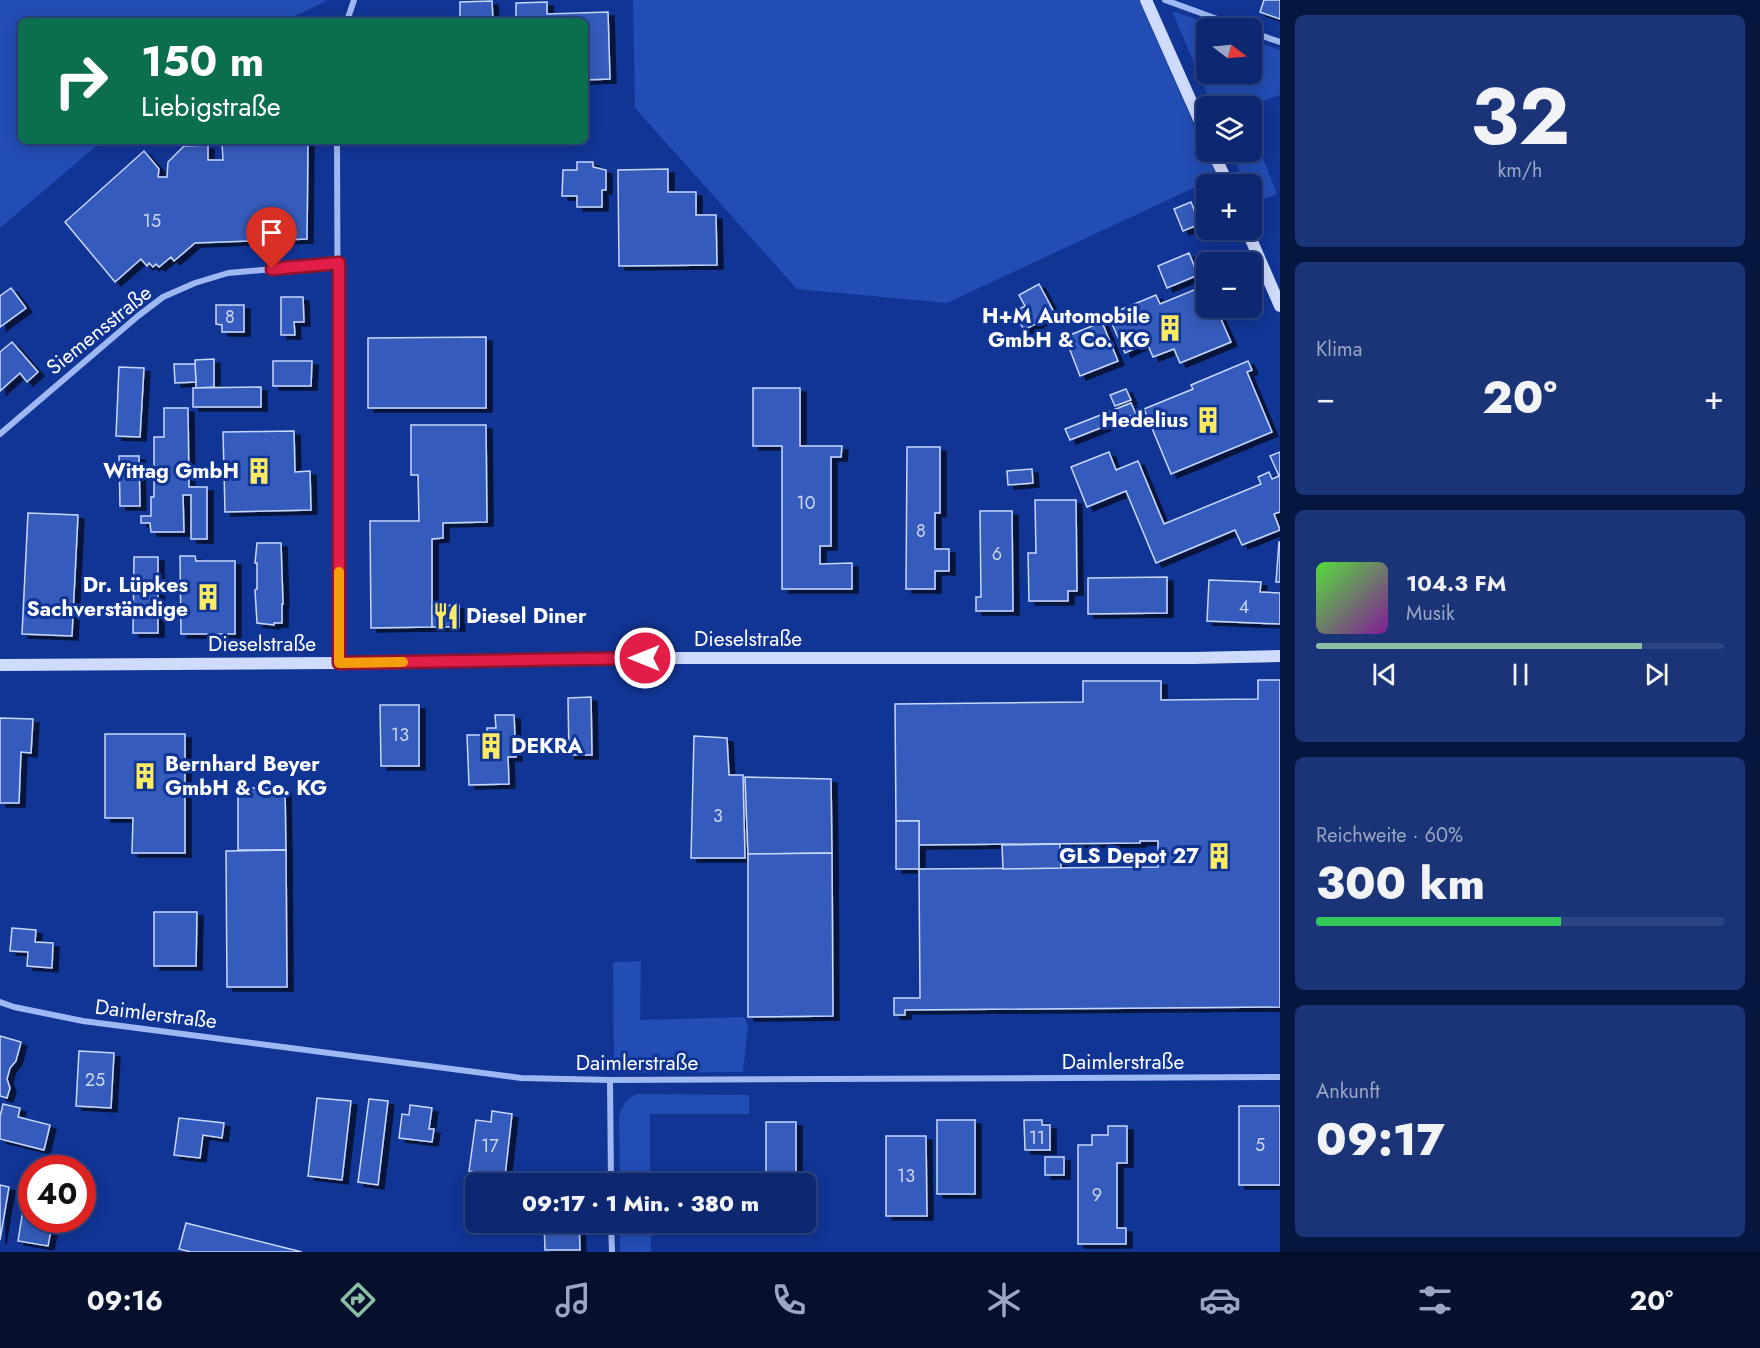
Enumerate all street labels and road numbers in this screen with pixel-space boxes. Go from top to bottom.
street label: Siemensstraße [40,278,158,382]
street label: Dieselstraße [694,624,802,654]
street label: Dieselstraße [208,629,316,659]
street label: Daimlerstraße [93,992,219,1036]
street label: Daimlerstraße [1062,1047,1184,1077]
street label: Daimlerstraße [576,1048,698,1078]

